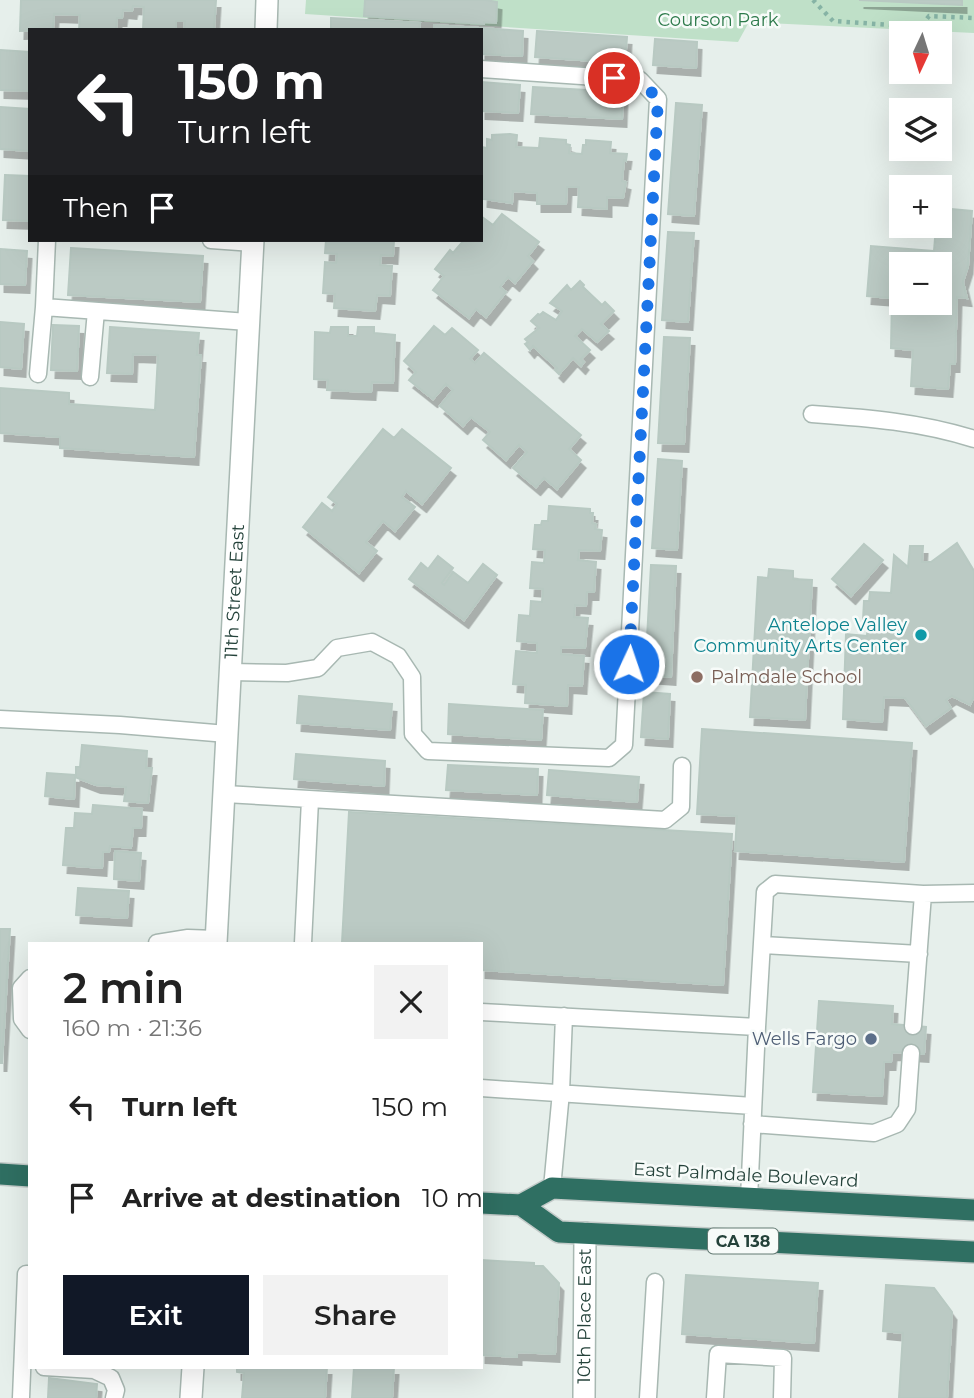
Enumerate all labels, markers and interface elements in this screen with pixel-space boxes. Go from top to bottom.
park label: Courson Park [658,9,779,31]
north arrow [889,21,952,84]
map controls [889,21,952,315]
pin [584,48,644,108]
text: 150 m [178,52,325,111]
icon: left [63,56,154,147]
icon: arrive [595,59,633,97]
button: layers [889,98,952,161]
text: Turn left [178,112,312,151]
button: + [889,175,952,238]
icon: arrive [143,189,181,227]
text: Then [63,192,129,224]
button: − [889,252,952,315]
street label: 11th Street East [220,523,249,659]
place label: Antelope Valley Community Arts Center [693,614,907,657]
position arrow [592,627,666,701]
marker: Antelope Valley Community Arts Center [913,627,929,643]
place label: Palmdale School [711,666,862,688]
marker: Palmdale School [689,669,705,685]
text: 2 min [63,962,184,1014]
button: close [374,965,448,1039]
text: 160 m · 21:36 [63,1014,202,1042]
place label: Wells Fargo [752,1028,857,1050]
marker: Wells Fargo [863,1031,879,1047]
icon: left [63,1088,101,1126]
text: Turn left [122,1091,238,1123]
text: 150 m [372,1091,448,1123]
street label: East Palmdale Boulevard [633,1158,859,1192]
icon: arrive [63,1179,101,1217]
text: Arrive at destination [122,1182,401,1214]
text: 10 m [422,1182,483,1214]
road number: CA 138 [708,1228,778,1254]
street label: 10th Place East [573,1248,596,1384]
button: Exit [63,1275,249,1355]
button: Share [263,1275,448,1355]

